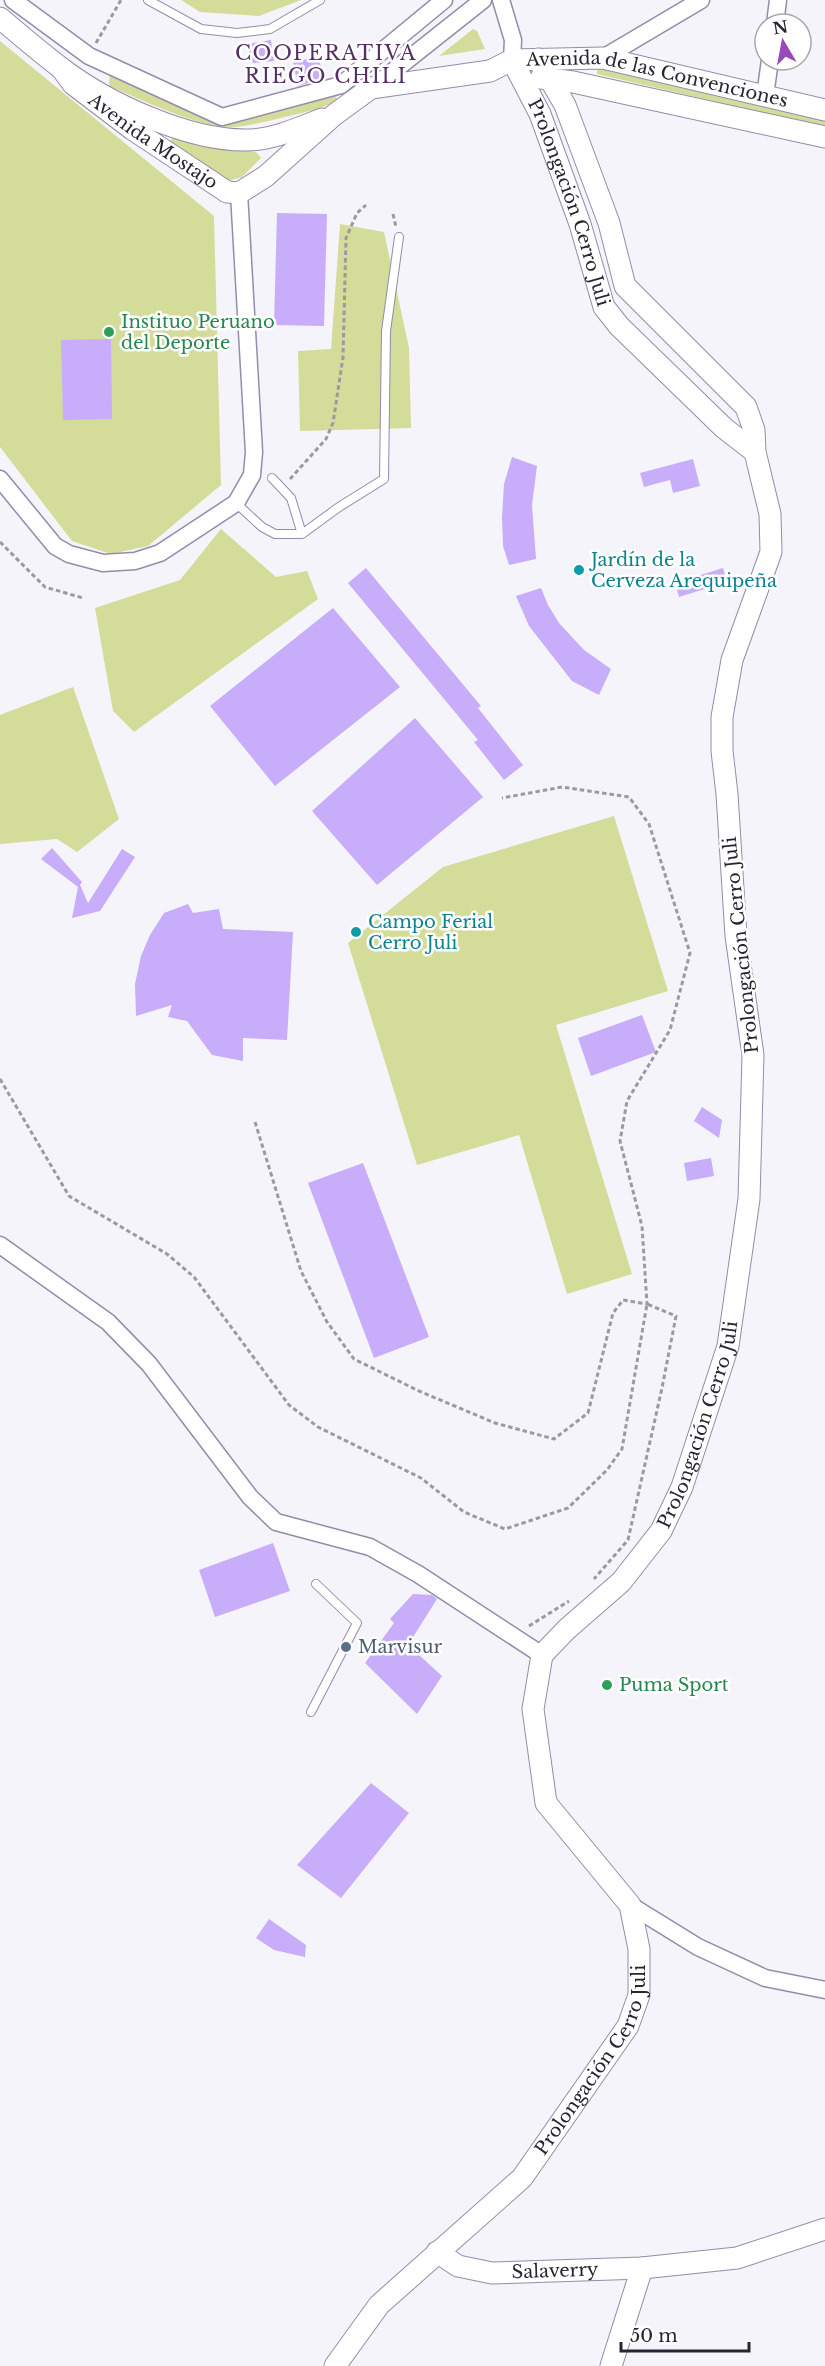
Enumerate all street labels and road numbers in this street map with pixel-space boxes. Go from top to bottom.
street label: Avenida de las Convenciones [525,47,790,112]
street label: Avenida Mostajo [83,88,222,194]
street label: Prolongación Cerro Juli [523,95,614,309]
street label: Prolongación Cerro Juli [719,836,763,1054]
street label: Prolongación Cerro Juli [653,1320,742,1532]
street label: Prolongación Cerro Juli [530,1965,650,2159]
street label: Salaverry [511,2258,599,2283]

